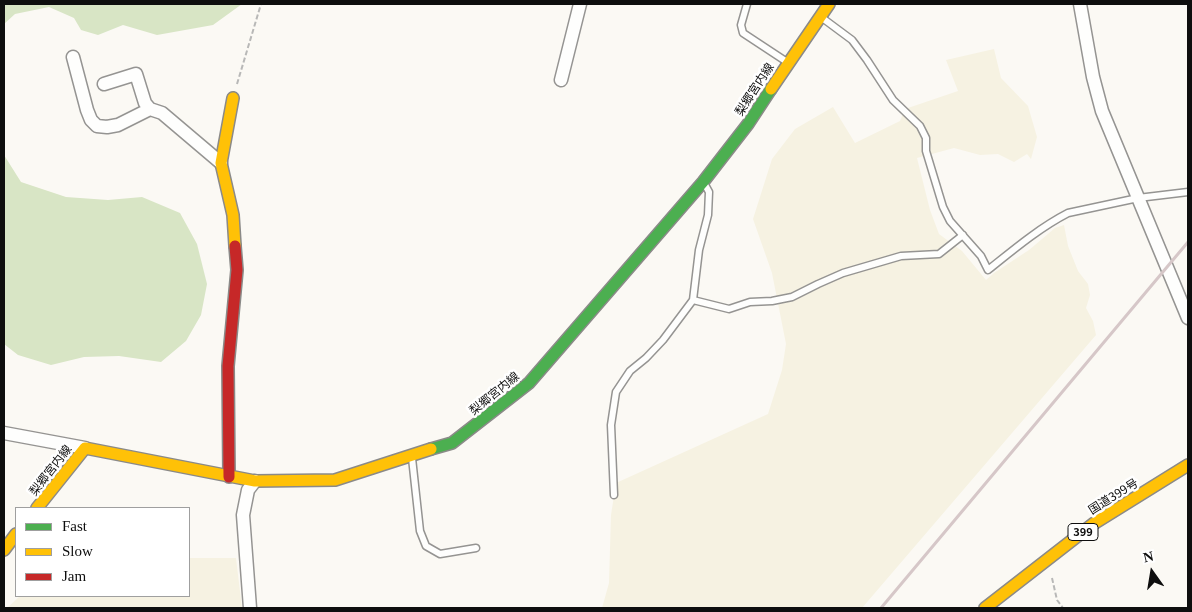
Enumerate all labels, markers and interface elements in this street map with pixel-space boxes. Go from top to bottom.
street label: 梨郷宮内線 [732,60,776,118]
street label: 梨郷宮内線 [466,369,522,417]
street label: 梨郷宮内線 [26,442,74,498]
street label: 国道399号 [1085,475,1141,517]
legend [15,507,190,597]
text: Fast [62,518,87,534]
road number: 399 [1068,524,1098,540]
text: Slow [62,543,93,559]
north arrow [1127,547,1177,597]
text: N [1142,548,1155,565]
text: Jam [62,568,86,584]

